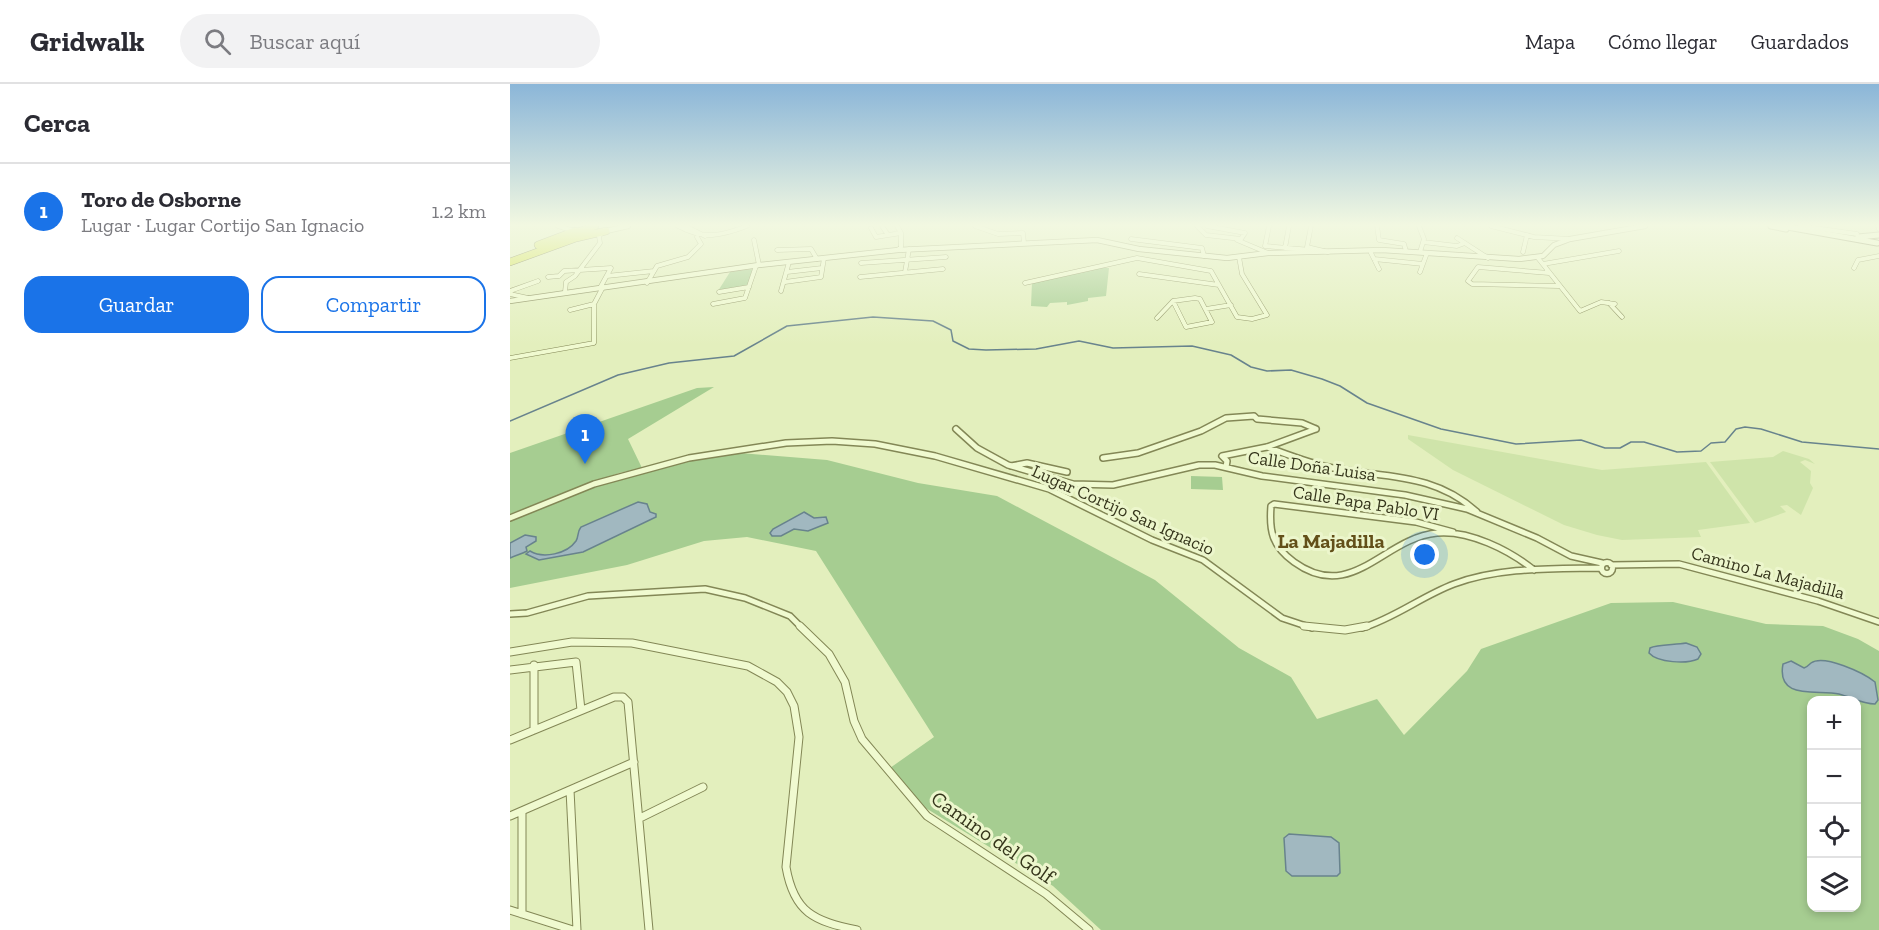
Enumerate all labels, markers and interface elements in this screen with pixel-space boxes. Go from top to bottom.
search box [180,14,600,68]
text: Gridwalk [30,25,144,58]
icon: search [201,25,234,58]
text: Buscar aquí [249,28,360,55]
text: Mapa [1525,29,1575,54]
text: Cómo llegar [1608,29,1718,54]
text: Guardados [1751,29,1849,54]
text: Cerca [24,107,90,139]
text: Toro de Osborne [81,186,241,213]
text: 1 [39,199,48,223]
text: 1.2 km [432,199,486,223]
text: Lugar · Lugar Cortijo San Ignacio [81,213,364,237]
button: Guardar [24,276,249,333]
button: Compartir [261,276,486,333]
pin: 1 [566,414,604,464]
street label: Calle Doña Luisa [1247,446,1378,486]
street label: Lugar Cortijo San Ignacio [1028,460,1218,560]
street label: Calle Papa Pablo VI [1291,481,1441,525]
district label: La Majadilla [1277,529,1385,553]
your location [1410,540,1439,569]
street label: Camino La Majadilla [1689,542,1847,604]
map controls [1807,696,1861,912]
button: + [1807,696,1861,750]
button: − [1807,750,1861,804]
street label: Camino del Golf [927,785,1060,889]
button: locate [1807,804,1861,858]
button: layers [1807,858,1861,912]

